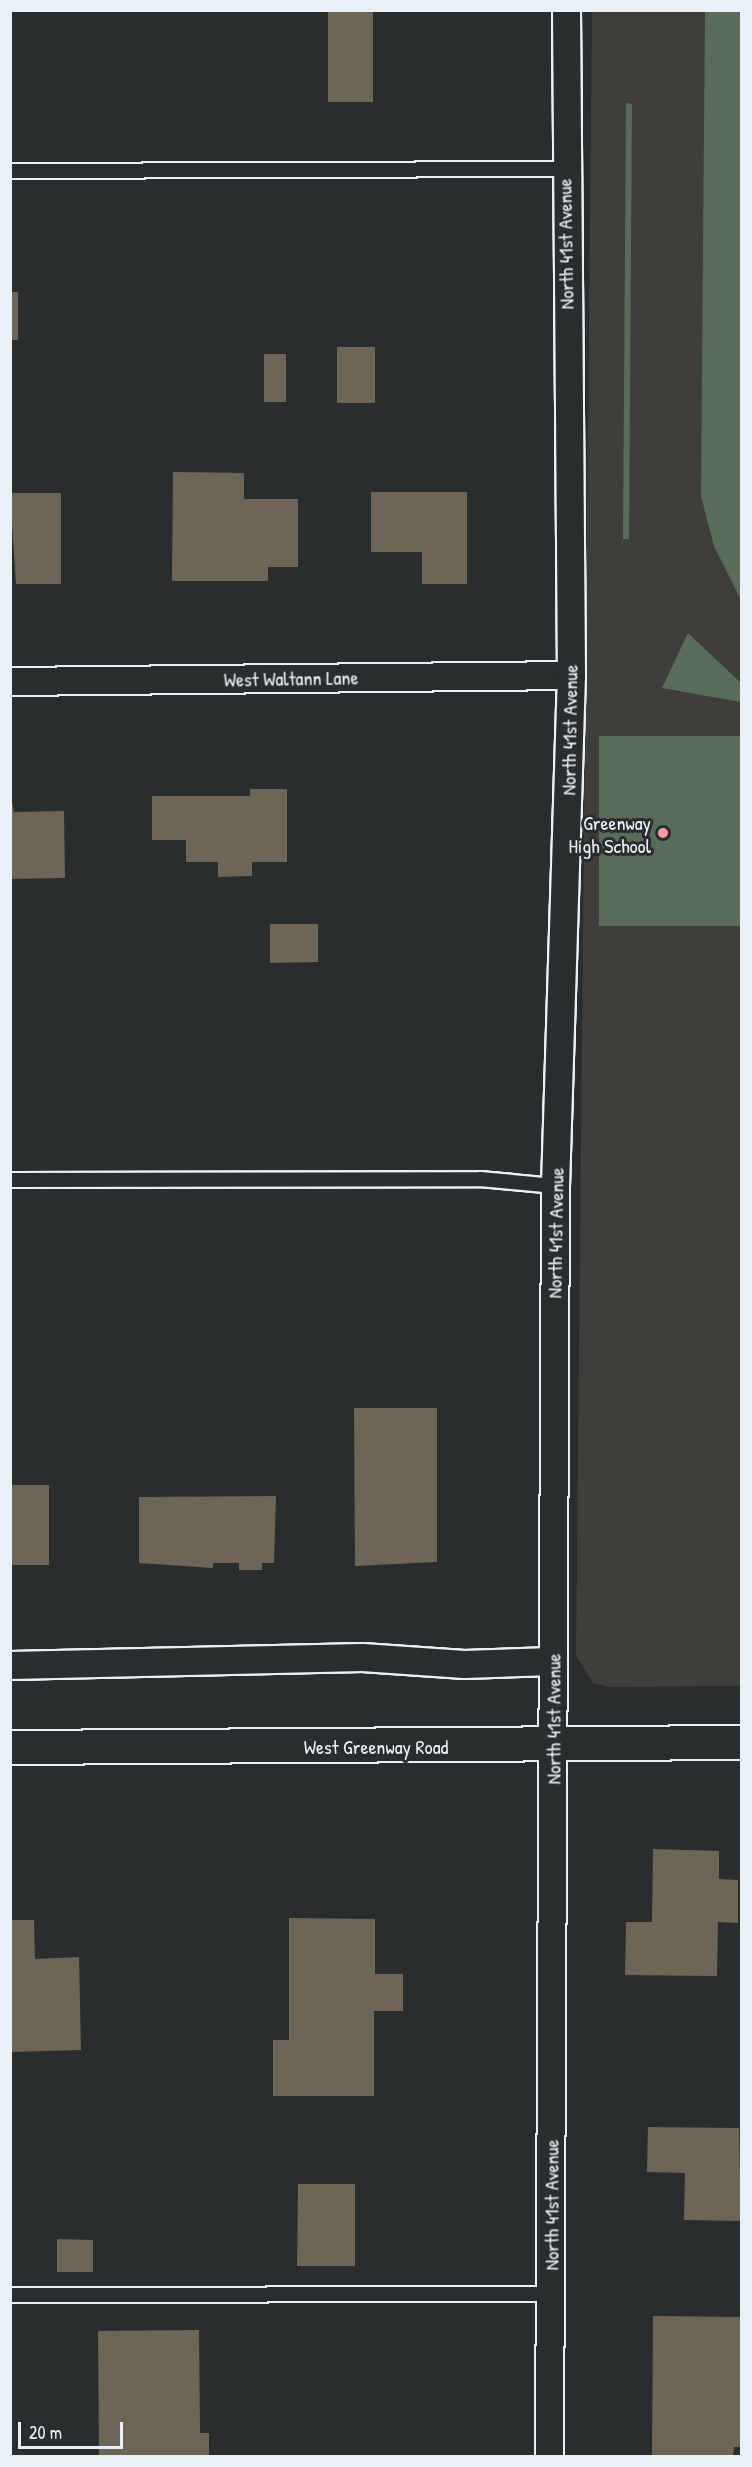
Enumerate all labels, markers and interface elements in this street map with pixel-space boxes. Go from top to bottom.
street label: North 41st Avenue [552,178,578,310]
street label: North 41st Avenue [556,664,582,796]
street label: West Waltann Lane [223,665,359,691]
place label: Greenway High School [568,810,651,857]
marker: Greenway High School [656,826,670,840]
street label: North 41st Avenue [542,1167,568,1299]
street label: North 41st Avenue [541,1654,565,1784]
street label: West Greenway Road [304,1734,448,1758]
street label: North 41st Avenue [539,2140,563,2270]
scale bar [21,2410,126,2448]
text: 20 m [29,2420,62,2445]

